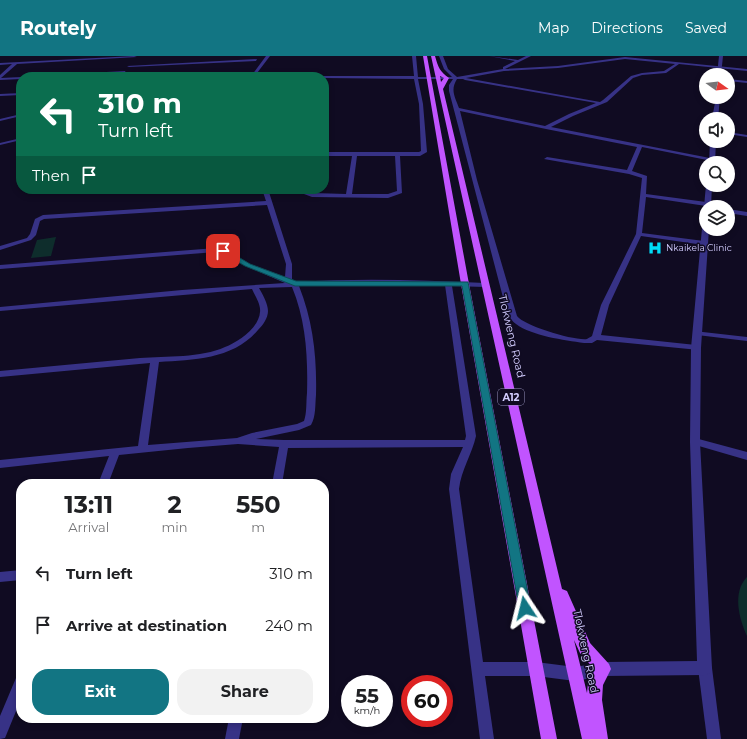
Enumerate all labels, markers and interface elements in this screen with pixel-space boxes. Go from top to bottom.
text: Routely [20,17,96,40]
text: Map [538,19,569,37]
text: Directions [591,19,663,37]
text: Saved [685,19,727,37]
north arrow [699,68,735,104]
map controls [699,68,735,236]
text: 310 m [98,86,182,120]
icon: left [32,88,84,140]
button: sound [699,112,735,148]
text: Turn left [98,120,173,142]
button: search [699,156,735,192]
icon: arrive [78,164,100,186]
text: Then [32,166,70,185]
button: layers [699,200,735,236]
pin [206,234,240,268]
icon: arrive [212,240,234,262]
hospital icon: Nkaikela Clinic [647,240,663,256]
place label: Nkaikela Clinic [666,242,732,253]
street label: Tlokweng Road [496,293,528,379]
road number: A12 [498,389,524,405]
text: 13:11 [64,490,113,519]
text: 2 [167,490,182,519]
text: 550 [236,490,281,519]
text: Arrival [68,519,109,535]
text: min [161,519,188,535]
text: m [251,519,265,535]
icon: left [32,562,54,584]
text: Turn left [66,564,133,583]
text: 310 m [269,564,313,583]
position arrow [504,587,546,629]
street label: Tlokweng Road [570,608,602,694]
icon: arrive [32,614,54,636]
text: Arrive at destination [66,616,227,635]
text: 240 m [265,616,313,635]
button: Exit [32,669,169,715]
button: Share [177,669,313,715]
speed limit sign: 60 [401,675,453,727]
text: 55 [355,684,379,708]
text: km/h [354,704,380,717]

